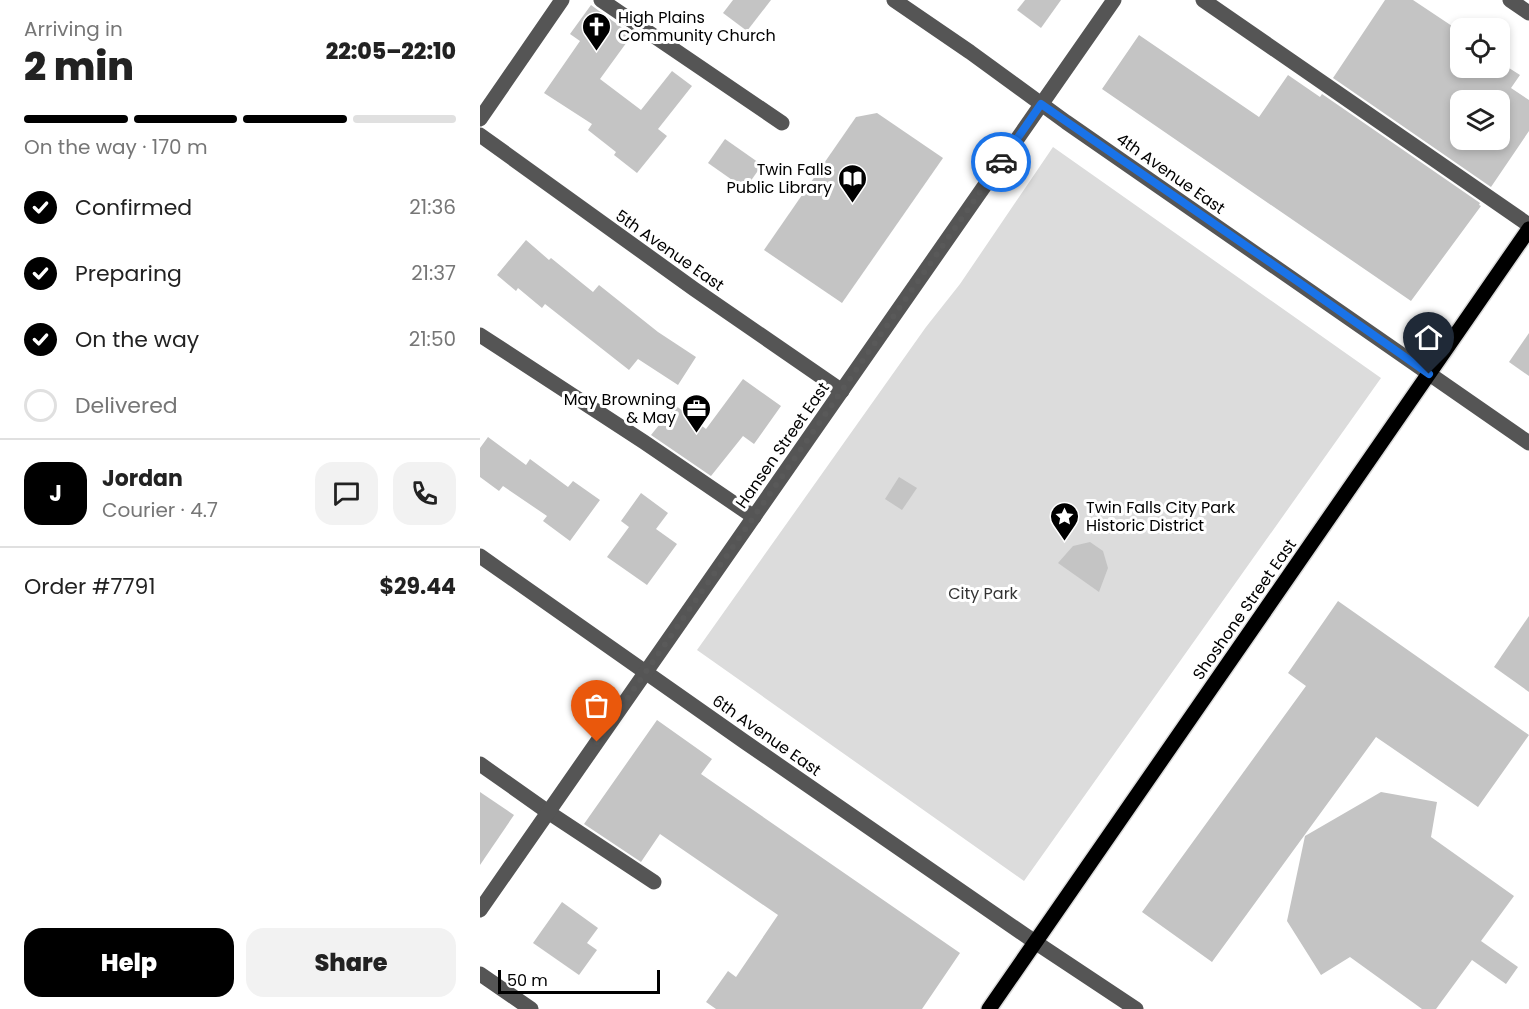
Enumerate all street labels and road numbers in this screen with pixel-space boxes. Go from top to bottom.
street label: 4th Avenue East [1112,127,1230,220]
street label: 5th Avenue East [611,204,729,297]
street label: Hansen Street East [730,377,835,513]
street label: Shoshone Street East [1187,534,1302,684]
street label: 6th Avenue East [708,689,826,782]

